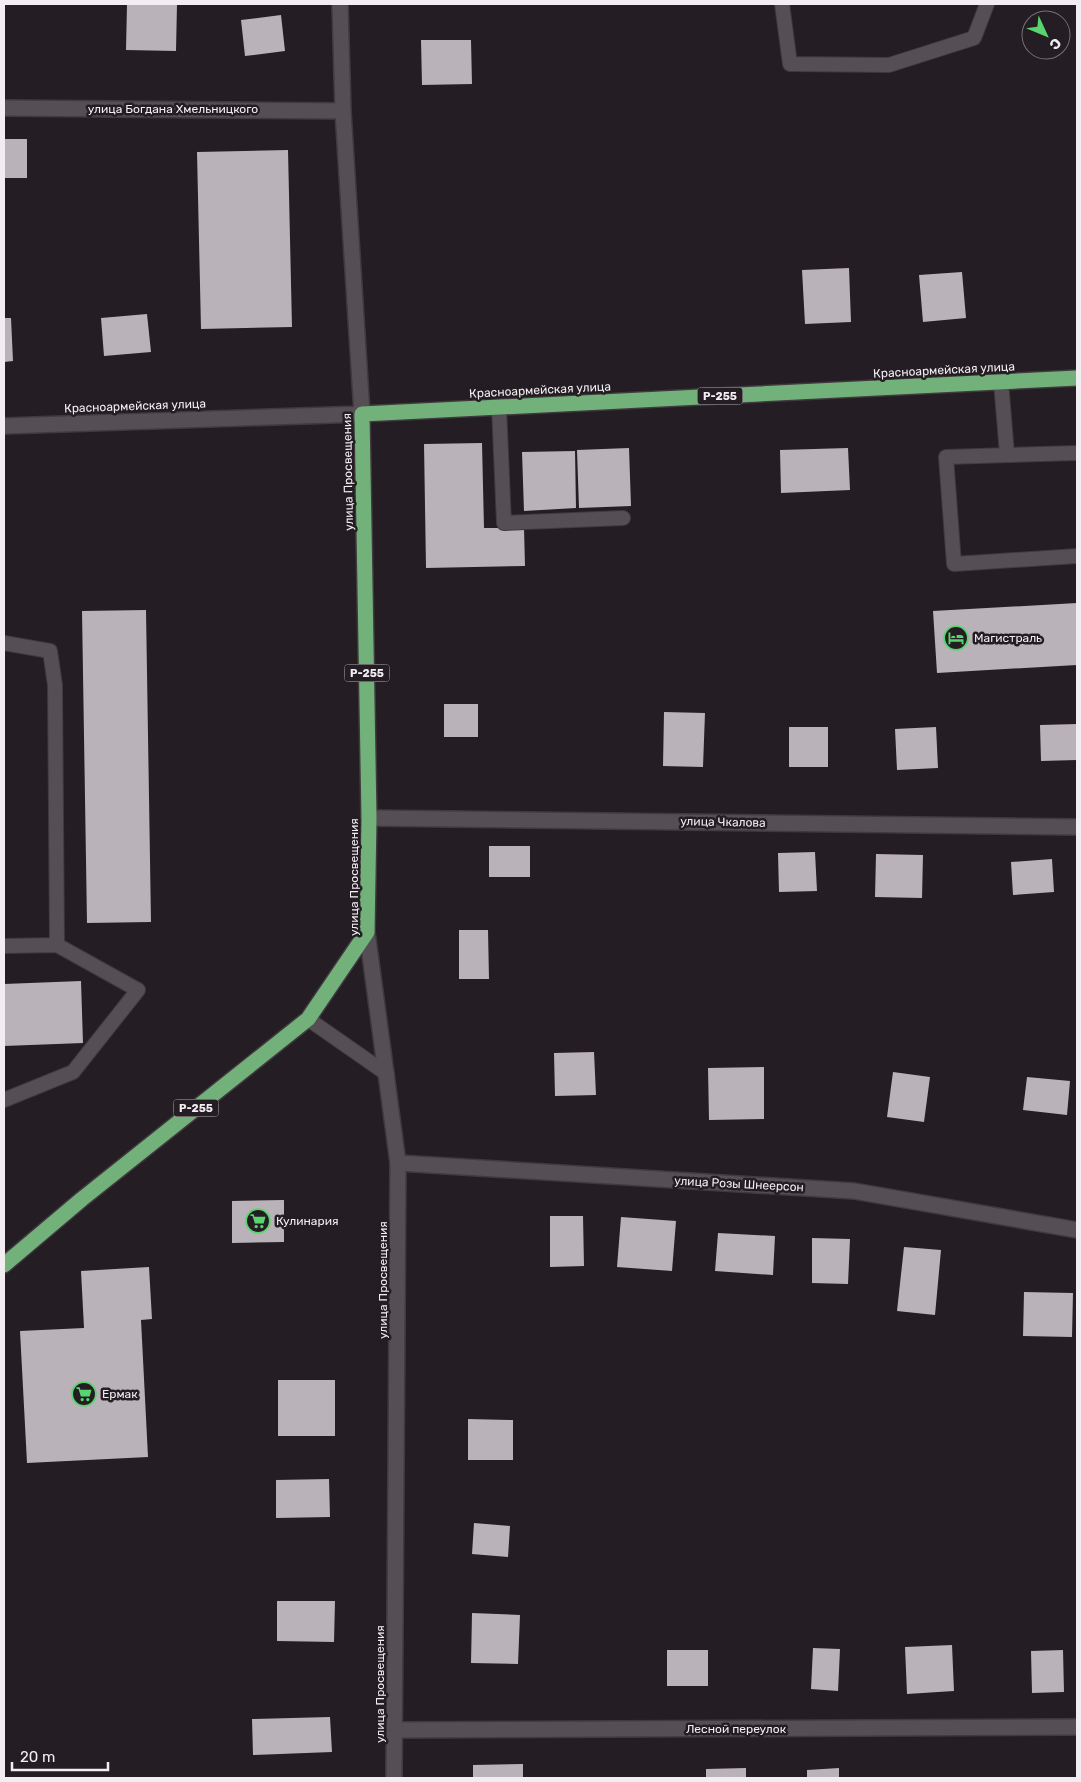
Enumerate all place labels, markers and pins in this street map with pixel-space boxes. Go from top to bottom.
hotel icon: Магистраль [943,625,969,651]
place label: Магистраль [974,631,1042,645]
supermarket icon: Кулинария [245,1208,271,1234]
place label: Кулинария [276,1214,338,1228]
supermarket icon: Ермак [71,1381,97,1407]
place label: Ермак [102,1387,138,1401]

